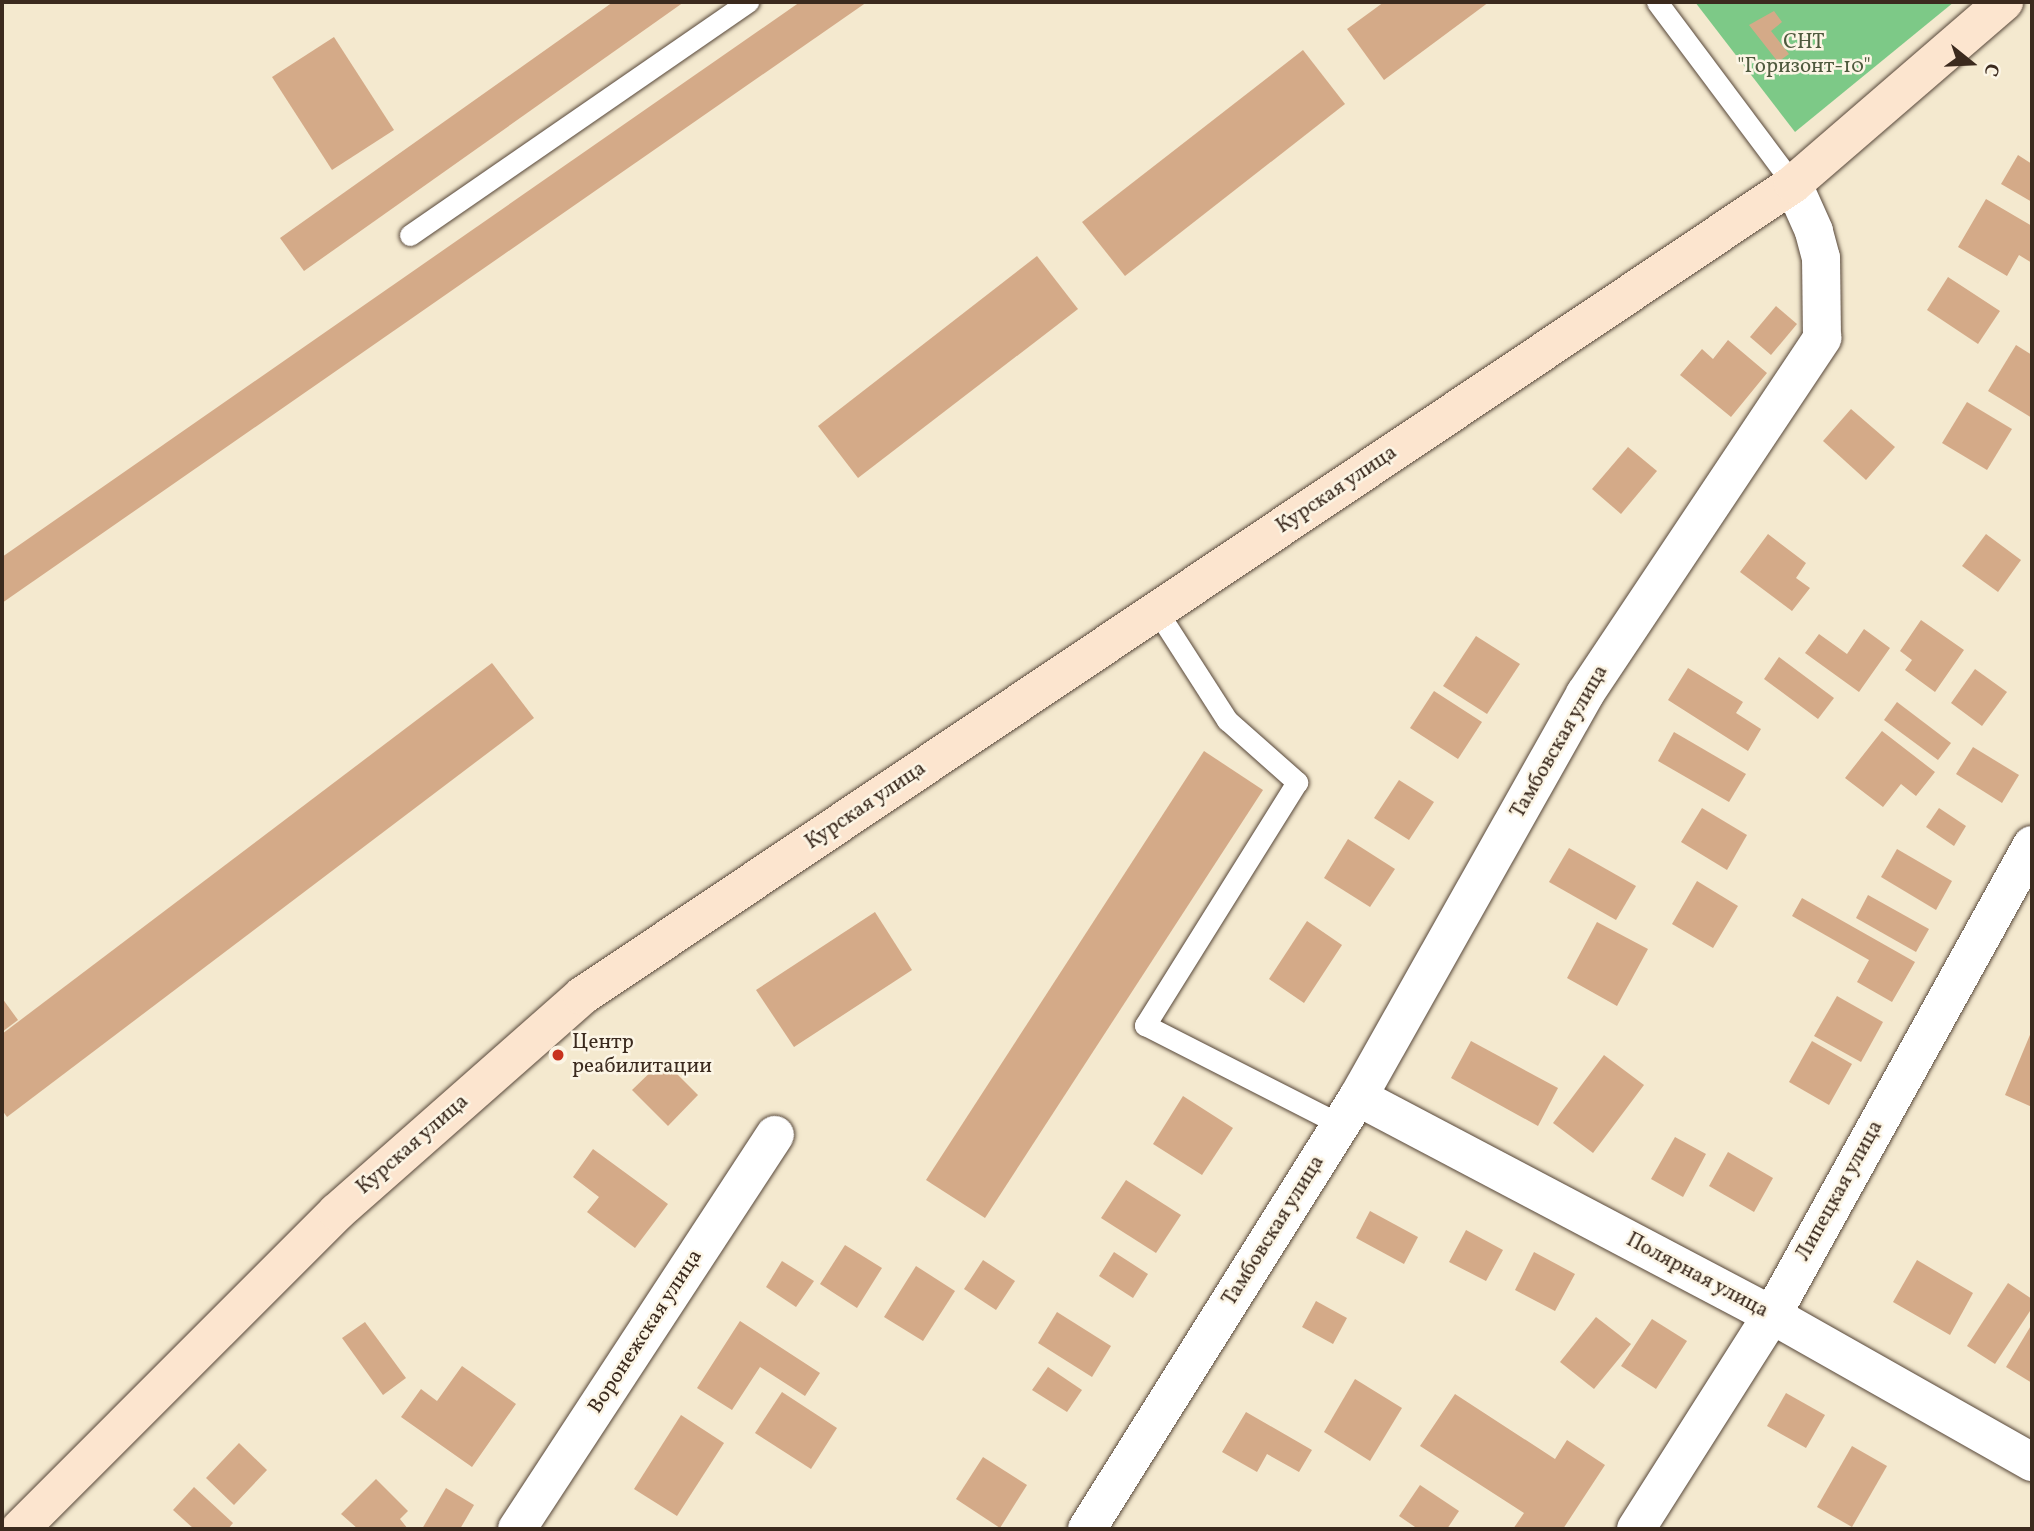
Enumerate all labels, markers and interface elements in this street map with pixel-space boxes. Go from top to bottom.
north arrow [1936,28,2006,98]
park label: СНТ "Горизонт-10" [1737,30,1871,80]
text: С [1977,60,2005,79]
street label: Курская улица [1272,440,1402,540]
street label: Тамбовская улица [1506,661,1614,823]
street label: Курская улица [801,756,931,856]
place label: Центр реабилитации [572,1030,712,1080]
marker: Центр реабилитации [550,1047,566,1063]
street label: Курская улица [352,1089,474,1201]
street label: Липецкая улица [1791,1116,1889,1266]
street label: Тамбовская улица [1217,1151,1331,1311]
street label: Полярная улица [1621,1228,1773,1324]
street label: Воронежская улица [583,1245,709,1419]

